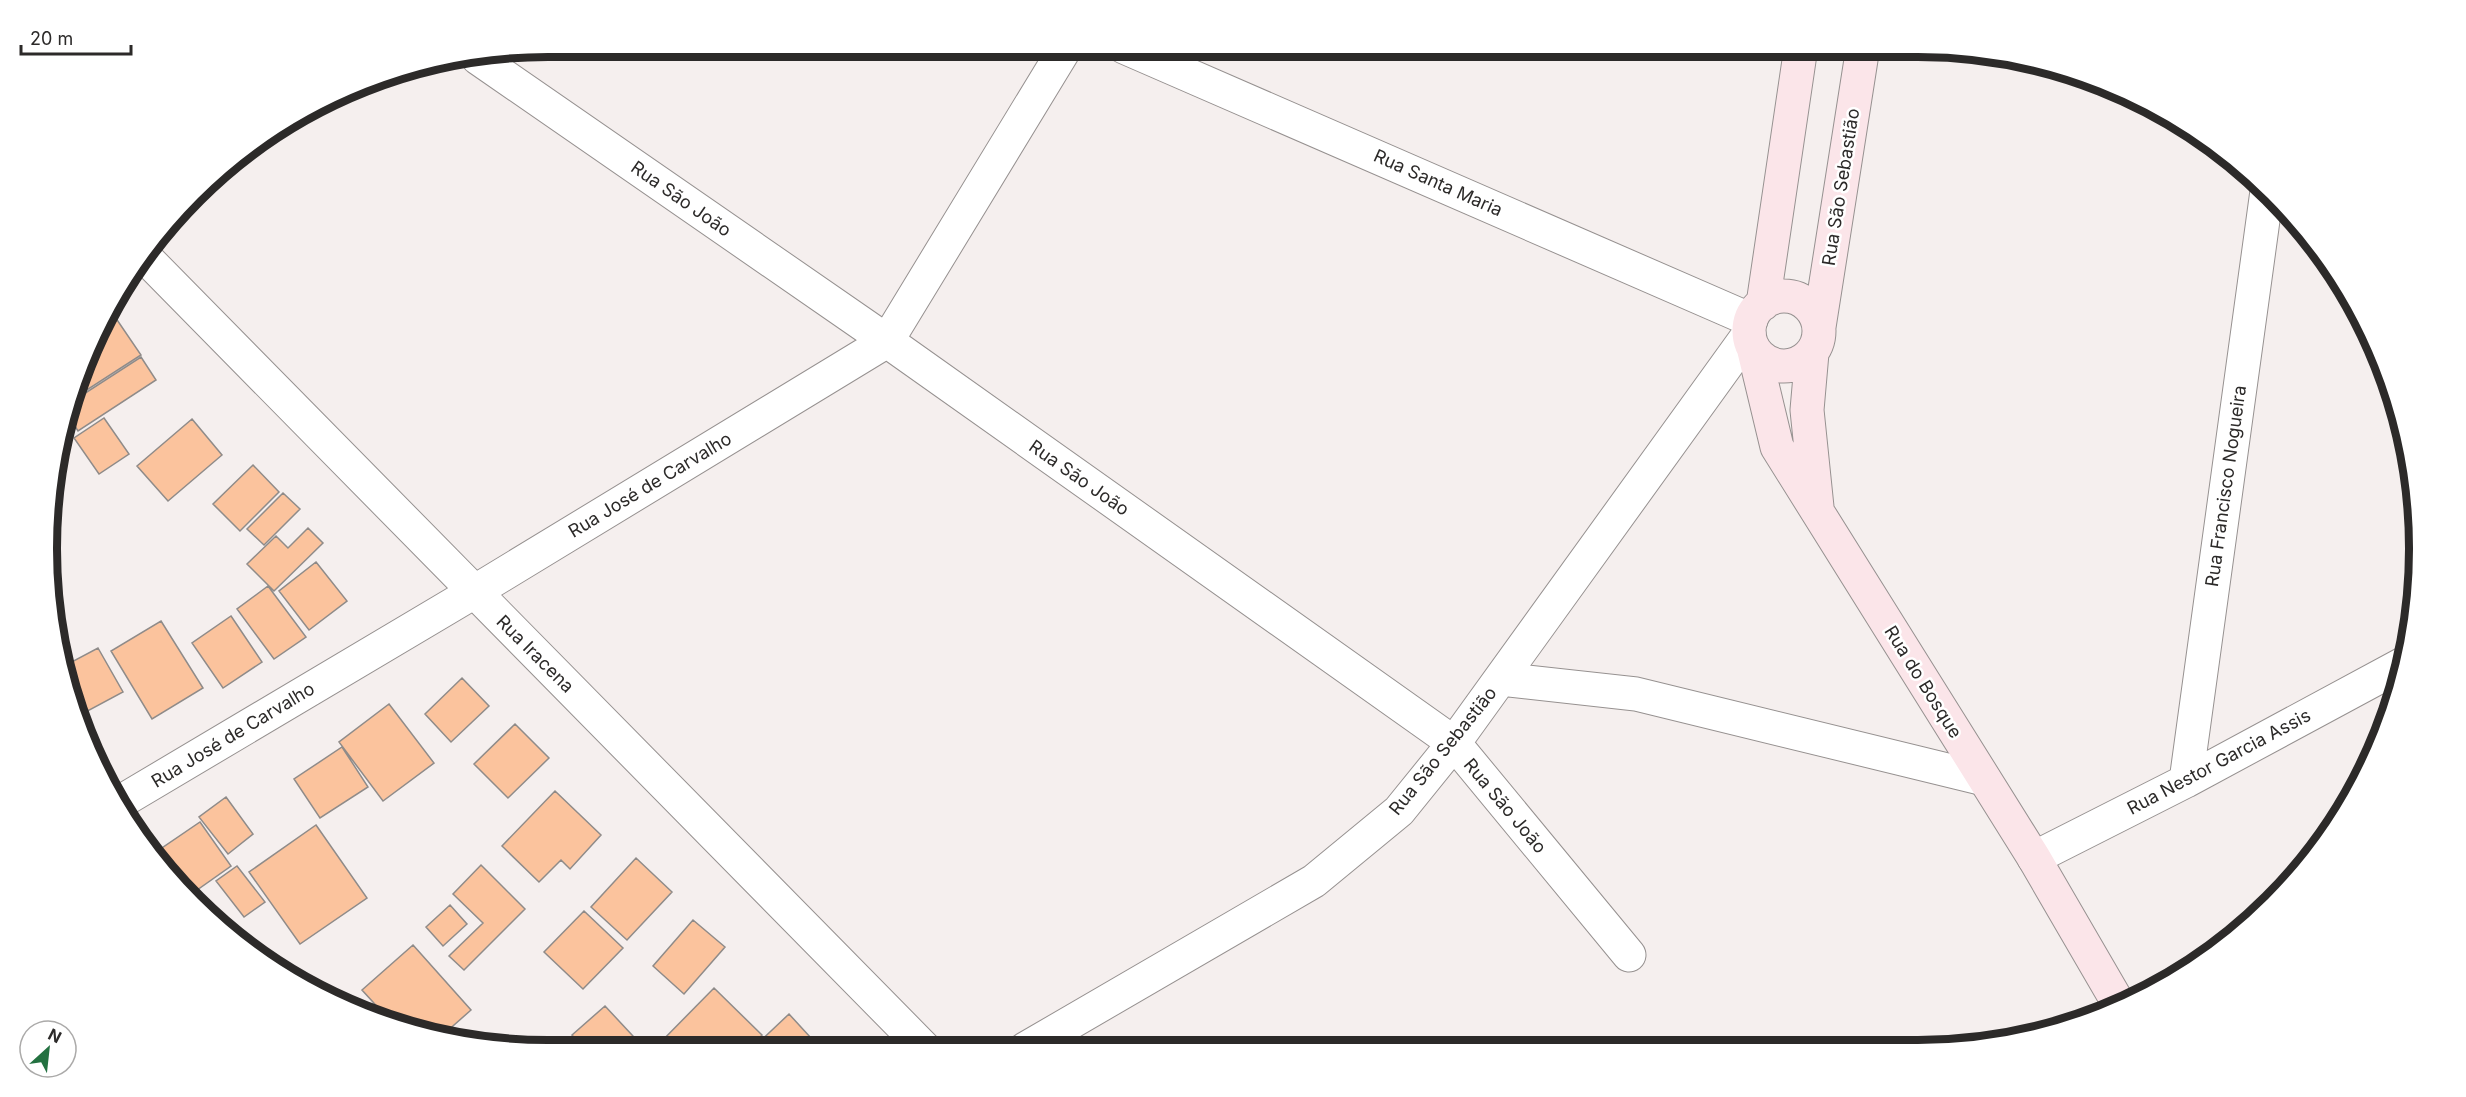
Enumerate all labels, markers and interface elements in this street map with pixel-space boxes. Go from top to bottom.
scale bar [21,18,130,56]
text: 20 m [30,28,73,49]
street label: Rua São Sebastião [1818,107,1863,267]
street label: Rua Santa Maria [1371,145,1506,220]
street label: Rua São João [627,156,735,241]
street label: Rua Francisco Nogueira [2201,384,2250,588]
street label: Rua José de Carvalho [564,428,735,542]
street label: Rua São João [1025,435,1133,520]
street label: Rua Iracena [492,611,578,697]
street label: Rua do Bosque [1880,622,1966,742]
street label: Rua José de Carvalho [147,678,318,792]
street label: Rua São Sebastião [1384,682,1501,819]
street label: Rua Nestor Garcia Assis [2124,704,2314,819]
street label: Rua São João [1460,754,1551,857]
north arrow [18,1019,78,1079]
text: N [45,1024,65,1047]

